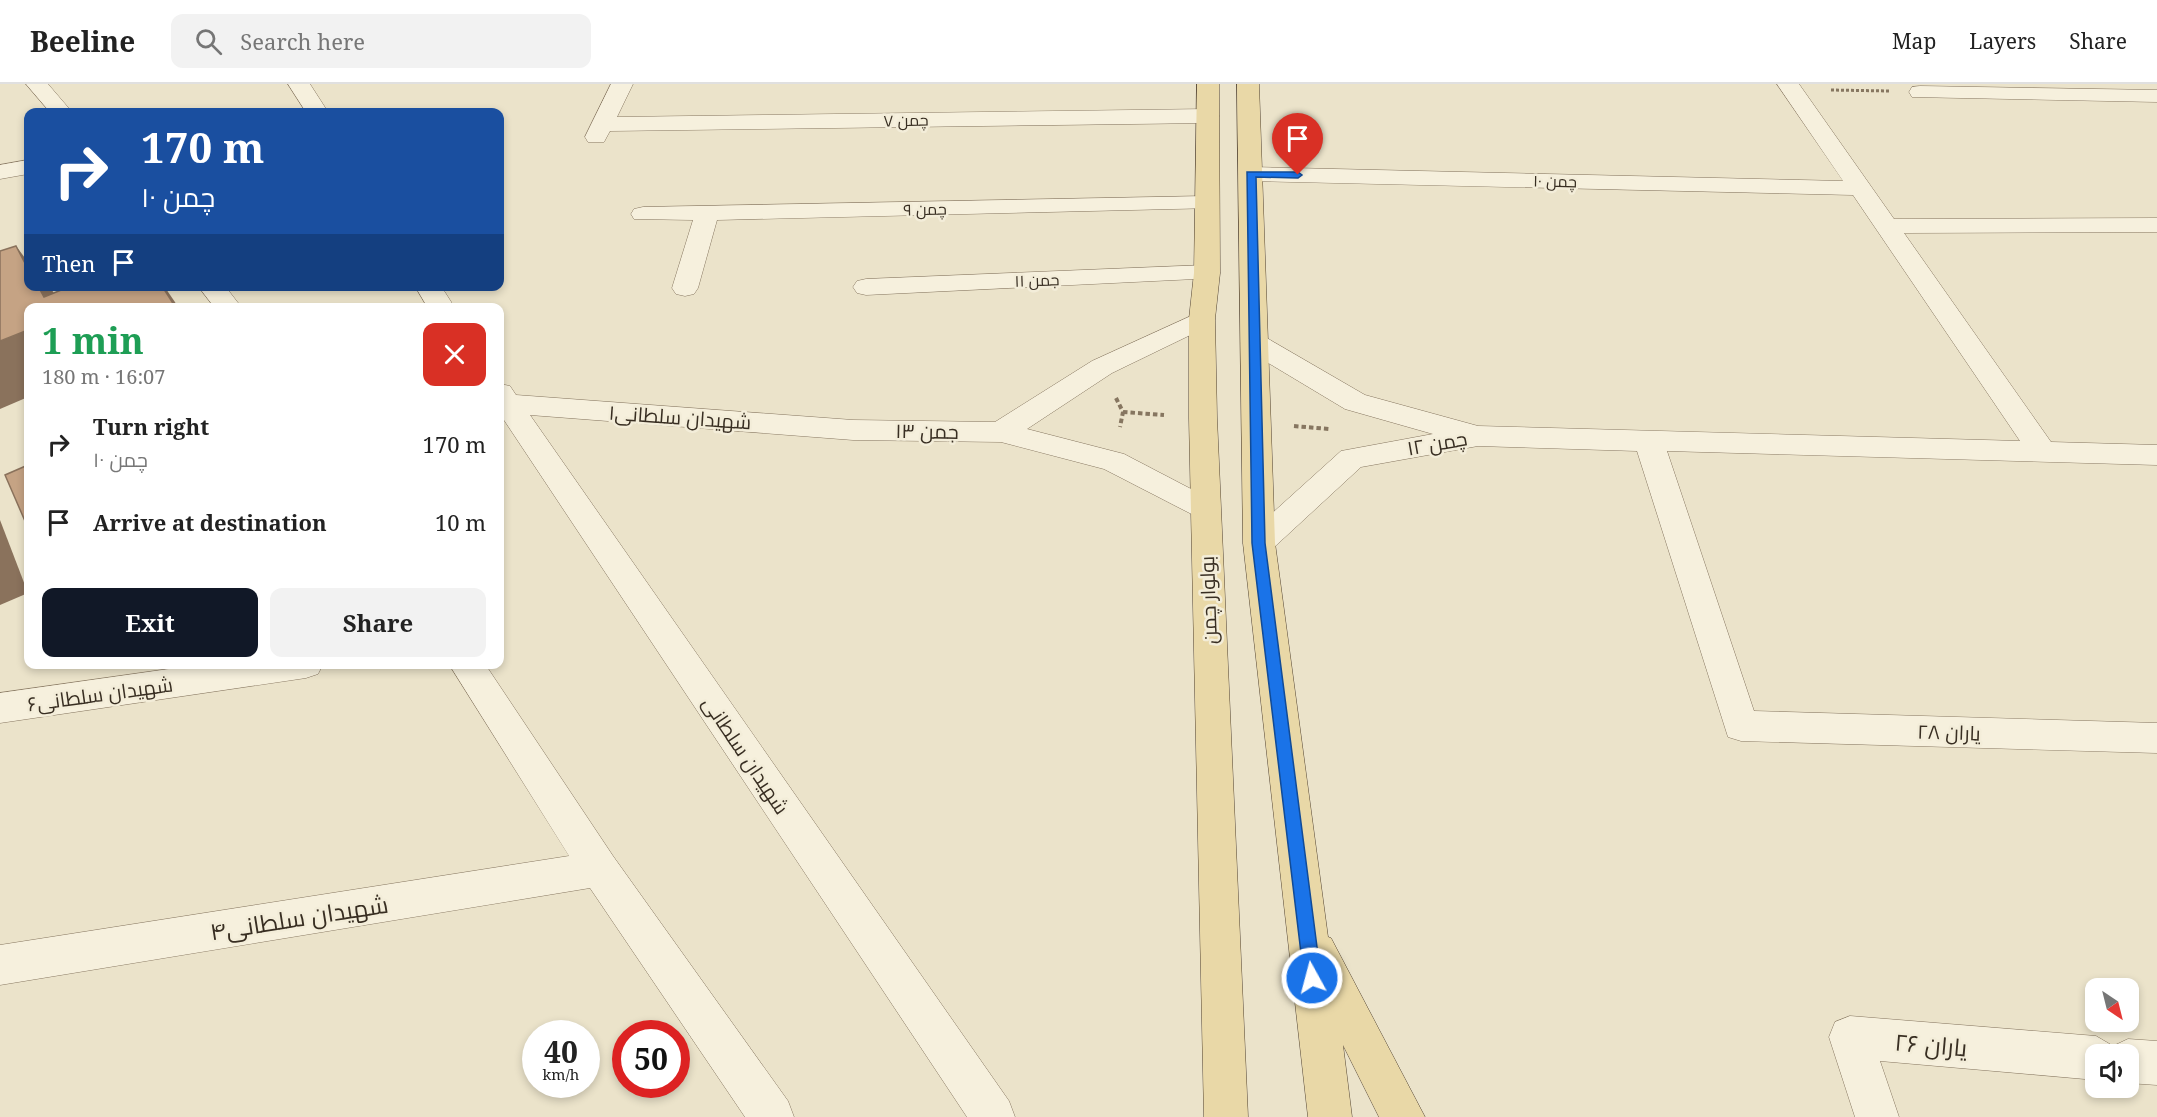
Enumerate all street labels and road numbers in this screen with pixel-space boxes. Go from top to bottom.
street label: چمن ۷ [883,109,929,132]
street label: چمن ۱۰ [1533,170,1577,193]
street label: چمن ۹ [903,198,947,221]
street label: جمن ۱۱ [1014,268,1060,292]
street label: شهیدان سلطانی۱ [608,399,752,435]
street label: جمن ۱۳ [895,417,959,445]
street label: چمن ۱۲ [1405,424,1469,462]
street label: بولوار چمن [1193,555,1223,645]
street label: شهیدان سلطانی۶ [26,670,174,718]
street label: شهیدان سلطانی [697,691,795,819]
street label: یاران ۲۸ [1917,717,1982,747]
street label: شهیدان سلطانی۴ [207,887,391,947]
street label: یاران ۲۶ [1893,1024,1969,1064]

